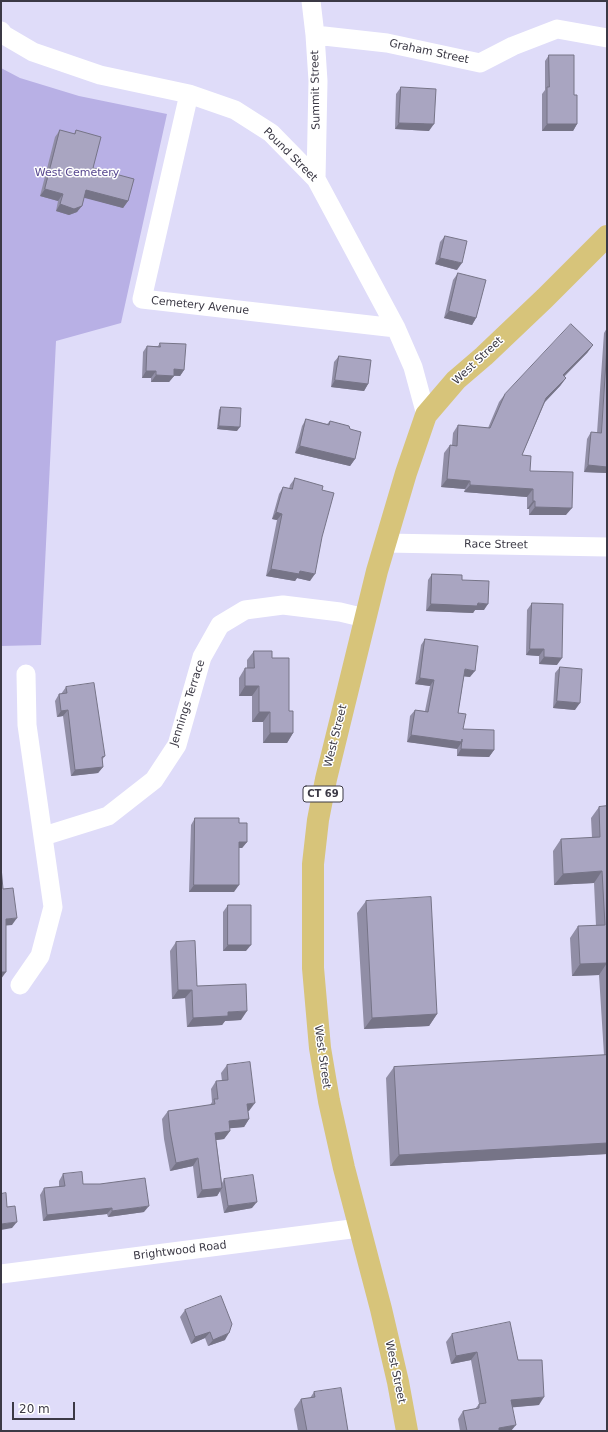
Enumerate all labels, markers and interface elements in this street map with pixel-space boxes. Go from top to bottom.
street label: Graham Street [388,37,470,67]
street label: Summit Street [309,50,323,130]
street label: Pound Street [260,125,320,185]
park label: West Cemetery [35,166,119,180]
street label: Cemetery Avenue [150,294,250,318]
street label: West Street [450,334,506,388]
street label: Race Street [464,538,528,552]
street label: Jennings Terrace [168,658,208,748]
street label: West Street [322,703,350,769]
road number: CT 69 [303,786,343,802]
street label: West Street [311,1024,333,1090]
street label: Brightwood Road [133,1239,227,1263]
street label: West Street [382,1339,408,1405]
scale bar [14,1394,77,1420]
text: 20 m [19,1402,50,1416]

